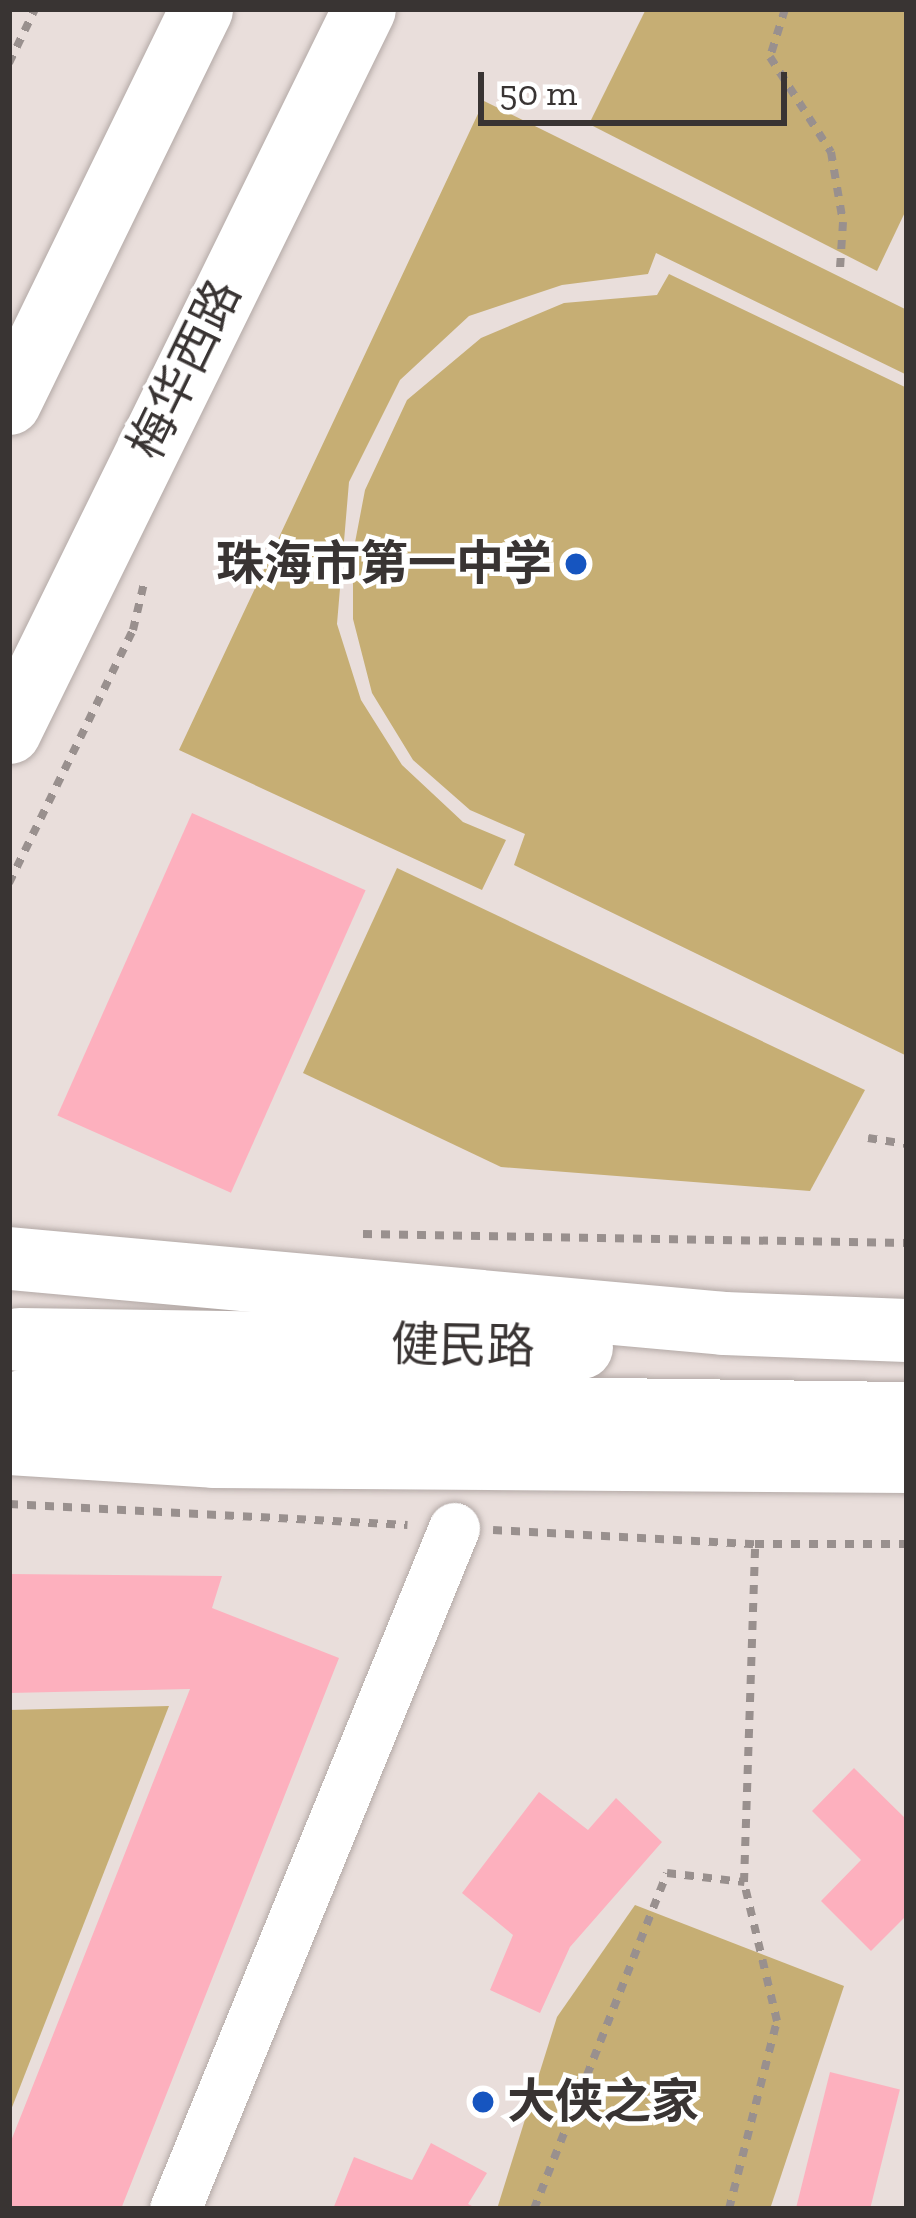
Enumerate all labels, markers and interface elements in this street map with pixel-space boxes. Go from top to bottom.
scale bar [484,48,793,122]
text: 50 m [499,71,577,114]
street label: 梅华西路 [116,270,252,468]
place label: 珠海市第一中学 [216,535,552,593]
marker: 珠海市第一中学 [563,551,589,577]
street label: 健民路 [391,1315,535,1375]
place label: 大侠之家 [507,2073,699,2131]
marker: 大侠之家 [470,2089,496,2115]

